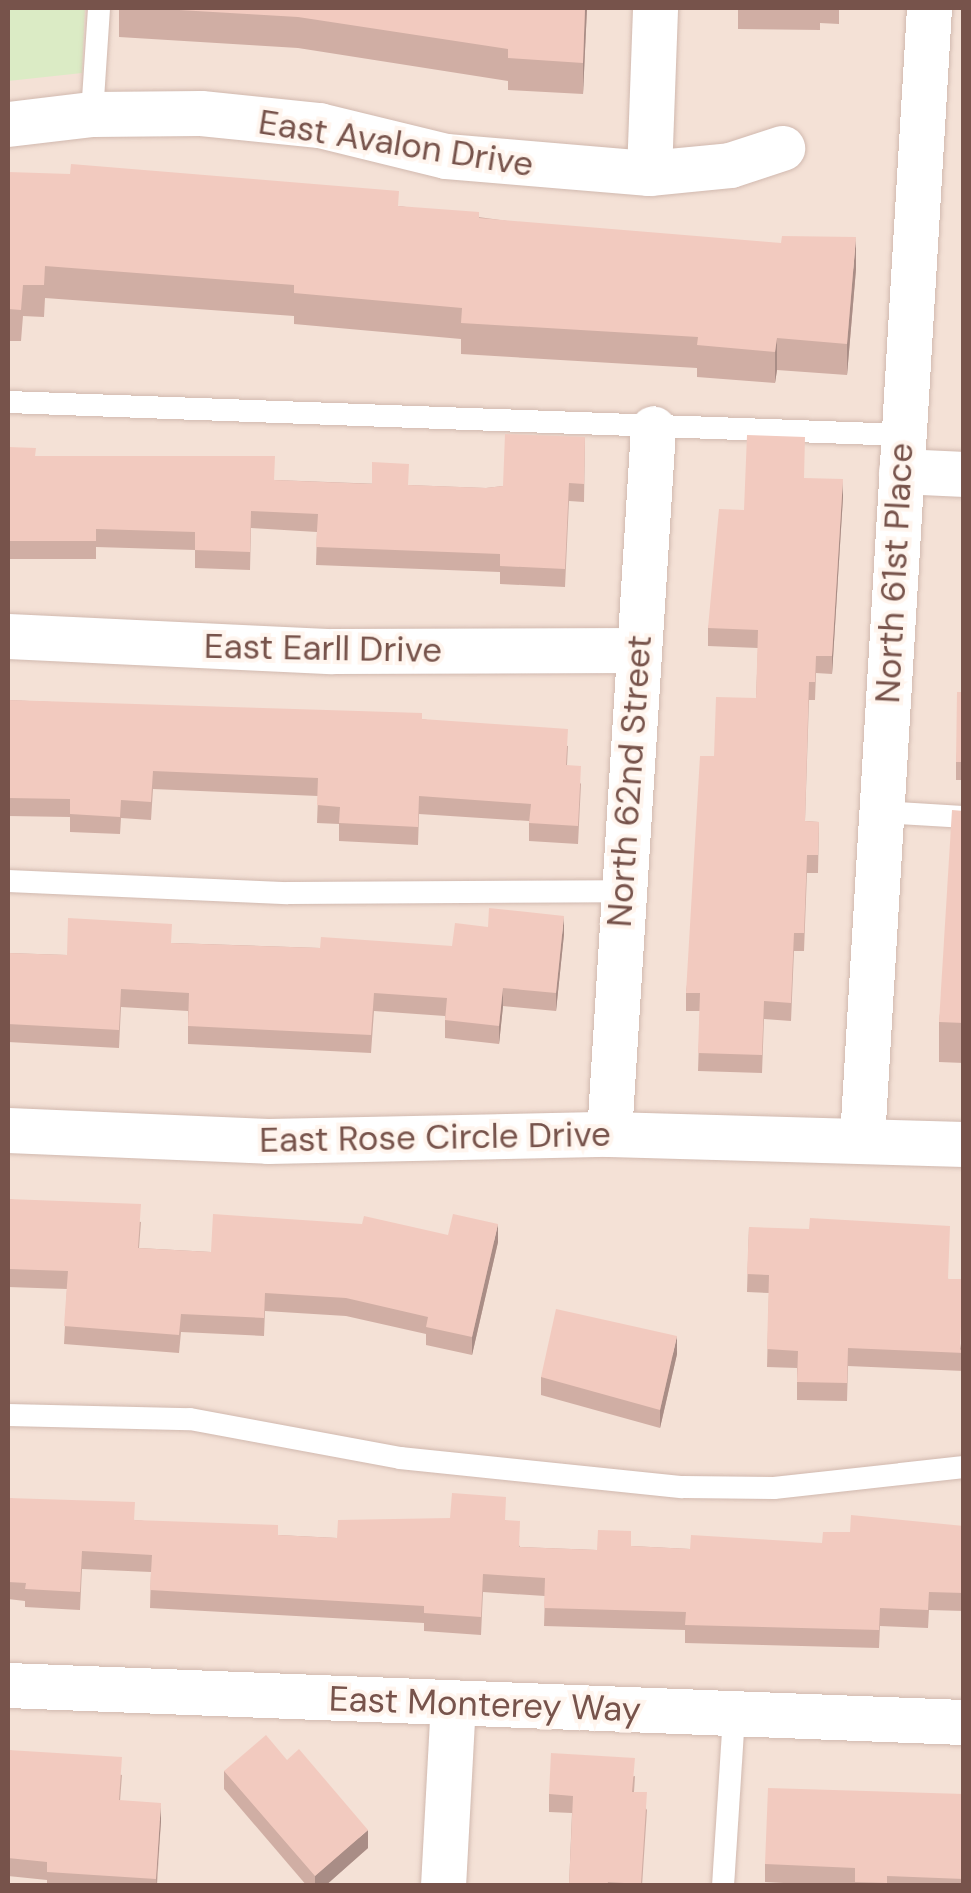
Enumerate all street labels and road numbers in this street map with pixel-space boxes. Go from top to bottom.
street label: East Avalon Drive [256,101,536,185]
street label: North 61st Place [866,442,922,704]
street label: East Earll Drive [204,625,442,671]
street label: North 62nd Street [598,633,660,929]
street label: East Rose Circle Drive [259,1113,611,1161]
street label: East Monterey Way [328,1678,642,1730]

